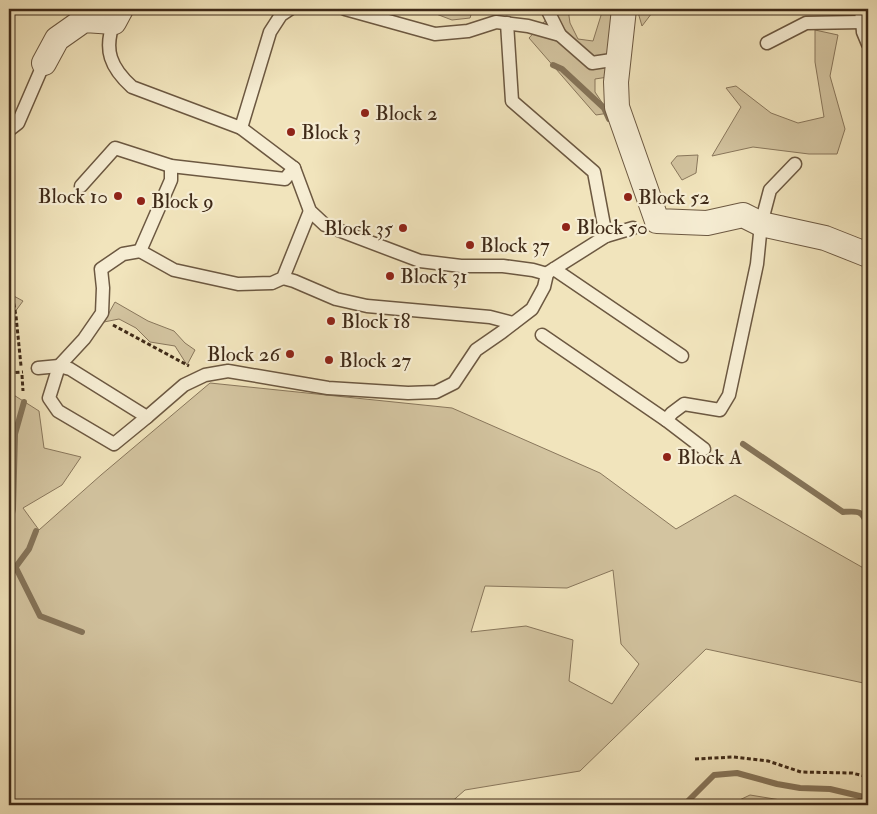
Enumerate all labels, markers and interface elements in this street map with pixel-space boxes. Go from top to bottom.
place label: Block 2 [375,100,438,127]
marker: Block 2 [359,107,371,119]
place label: Block 3 [301,119,361,146]
marker: Block 3 [285,126,297,138]
place label: Block 10 [38,183,108,210]
place label: Block 52 [638,184,710,211]
place label: Block 9 [151,188,214,215]
marker: Block 10 [112,190,124,202]
marker: Block 52 [622,191,634,203]
marker: Block 9 [135,195,147,207]
place label: Block 50 [576,214,648,241]
place label: Block 35 [324,215,394,242]
marker: Block 50 [560,221,572,233]
marker: Block 35 [397,222,409,234]
place label: Block 37 [480,232,550,259]
marker: Block 37 [464,239,476,251]
place label: Block 31 [400,263,468,290]
marker: Block 31 [384,270,396,282]
place label: Block 18 [341,308,411,335]
marker: Block 18 [325,315,337,327]
place label: Block 26 [207,341,281,368]
place label: Block 27 [339,347,412,374]
marker: Block 26 [284,348,296,360]
marker: Block 27 [323,354,335,366]
place label: Block A [677,444,742,471]
marker: Block A [661,451,673,463]

